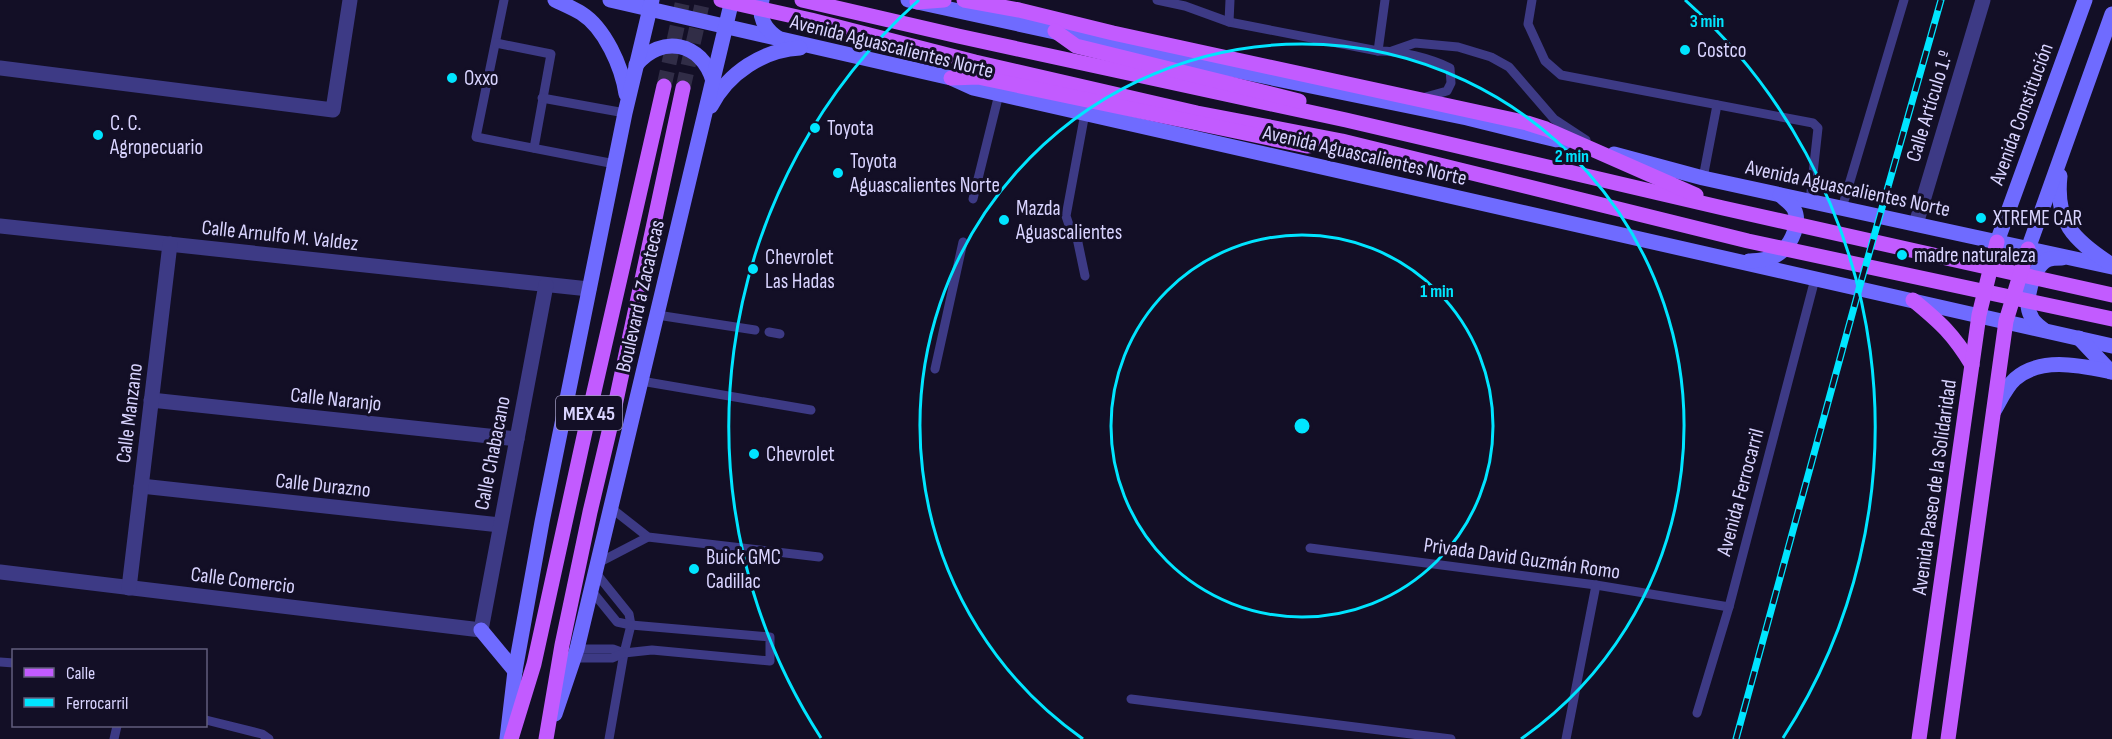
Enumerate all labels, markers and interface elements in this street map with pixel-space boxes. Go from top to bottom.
street label: Avenida Aguascalientes Norte [787,9,996,84]
text: 3 min [1690,11,1724,32]
place label: Costco [1697,38,1747,63]
street label: Avenida Constitución [1984,40,2059,189]
marker: Costco [1678,43,1692,57]
street label: Calle Artículo 1.º [1901,48,1958,165]
place label: Oxxo [464,66,498,91]
marker: Oxxo [445,71,459,85]
place label: C. C. Agropecuario [109,111,203,160]
place label: Toyota [827,116,874,141]
street label: Avenida Aguascalientes Norte [1260,120,1469,191]
marker: Toyota [808,121,822,135]
marker: C. C. Agropecuario [91,128,105,142]
text: 2 min [1555,146,1589,167]
place label: Toyota Aguascalientes Norte [849,149,1000,198]
street label: Avenida Aguascalientes Norte [1742,154,1952,222]
marker: Toyota Aguascalientes Norte [831,166,845,180]
place label: Mazda Aguascalientes [1015,196,1122,245]
place label: XTREME CAR [1992,206,2082,231]
marker: XTREME CAR [1974,211,1988,225]
marker: Mazda Aguascalientes [997,213,1011,227]
street label: Calle Arnulfo M. Valdez [200,215,360,256]
street label: Boulevard a Zacatecas [611,218,670,375]
place label: madre naturaleza [1914,243,2036,268]
place label: Chevrolet Las Hadas [765,245,835,294]
marker: madre naturaleza [1895,248,1909,262]
marker: Chevrolet Las Hadas [746,262,760,276]
text: 1 min [1420,281,1454,302]
street label: Calle Manzano [111,362,148,464]
street label: Avenida Paseo de la Solidaridad [1907,378,1962,597]
street label: Calle Naranjo [289,382,383,417]
street label: Calle Chabacano [469,394,516,512]
road number: MEX 45 [556,396,622,430]
centre of rings [1292,416,1312,436]
street label: Avenida Ferrocarril [1711,426,1769,560]
place label: Chevrolet [766,442,835,467]
marker: Chevrolet [747,447,761,461]
street label: Calle Durazno [274,468,372,503]
street label: Privada David Guzmán Romo [1422,532,1622,585]
place label: Buick GMC Cadillac [706,545,781,594]
street label: Calle Comercio [189,562,297,599]
marker: Buick GMC Cadillac [687,562,701,576]
legend [12,649,207,727]
text: Calle [66,663,95,684]
text: Ferrocarril [66,693,128,714]

